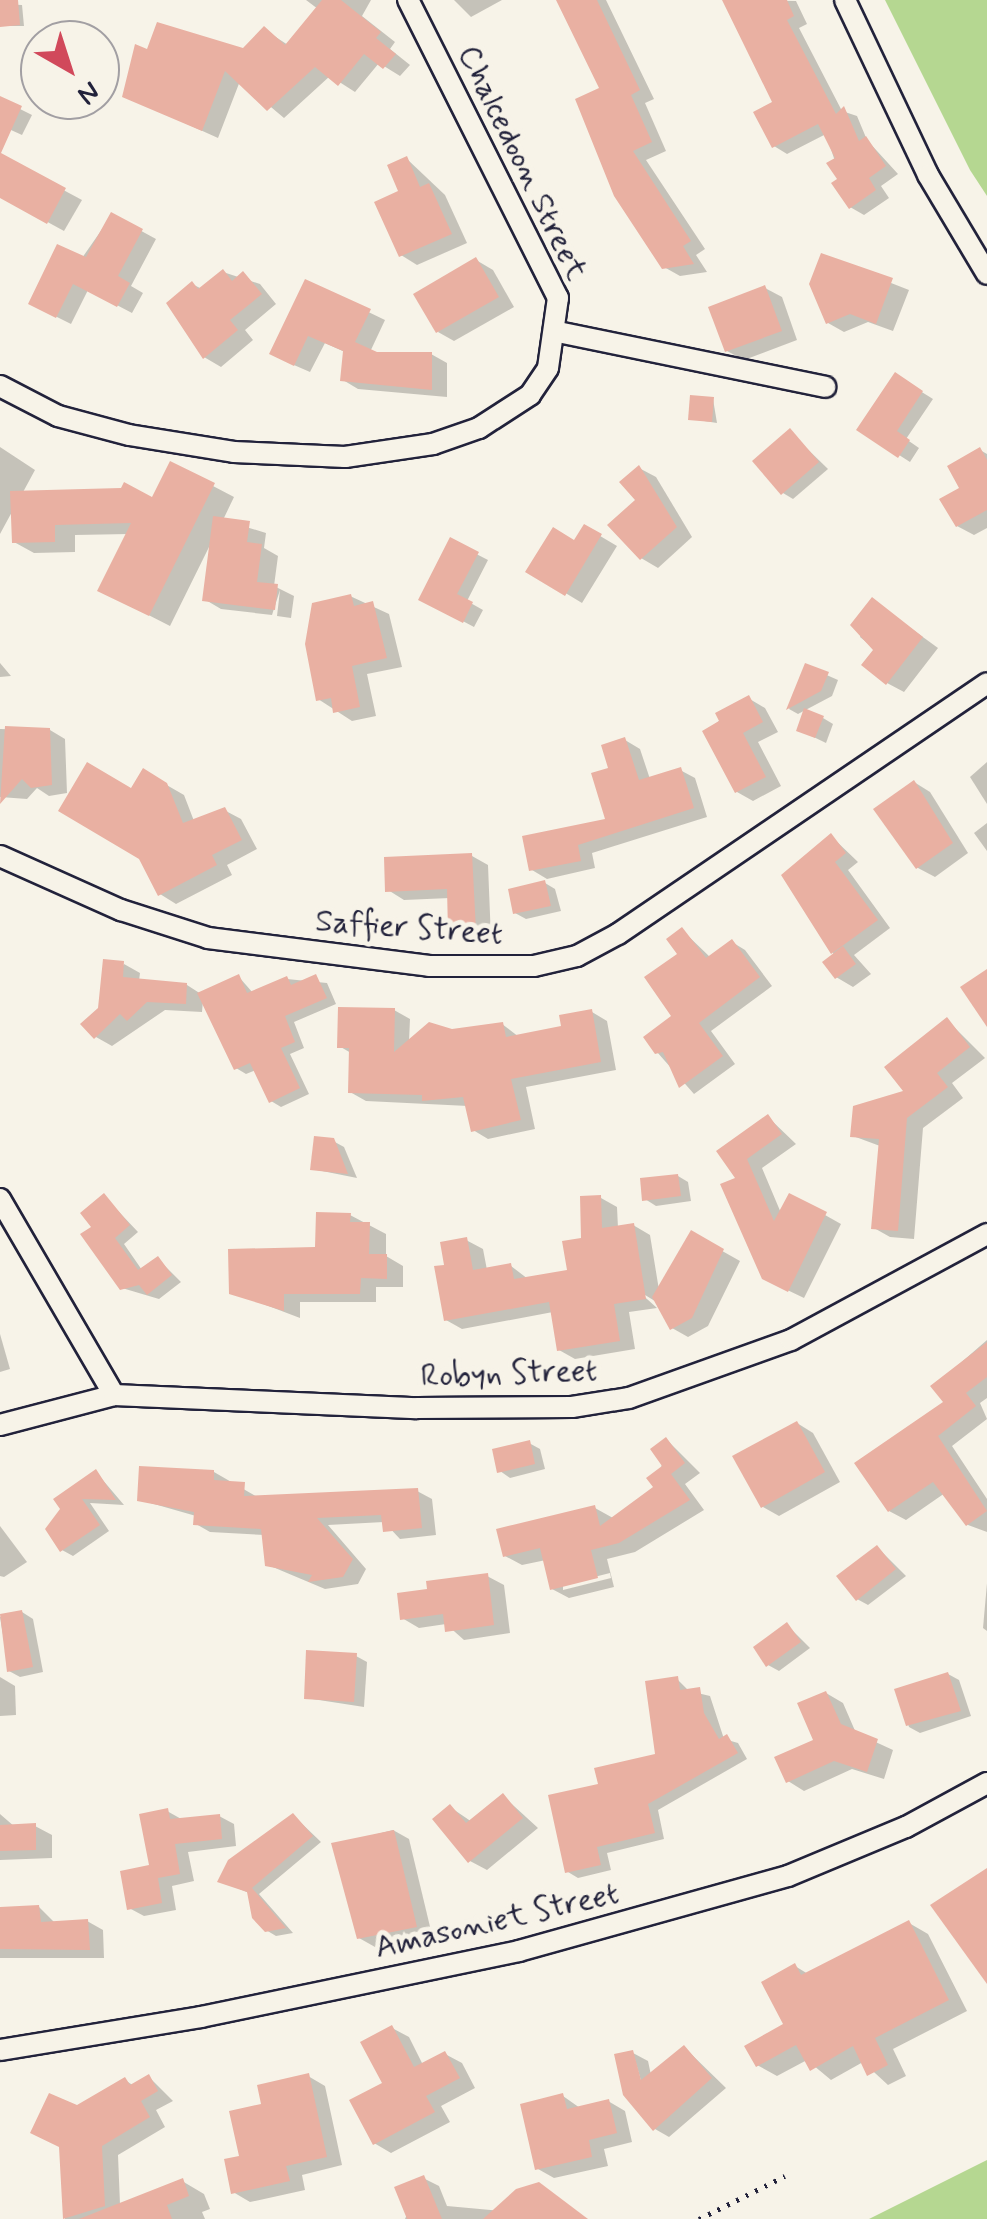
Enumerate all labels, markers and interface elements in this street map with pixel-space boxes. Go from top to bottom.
north arrow [20,20,120,120]
street label: Chalcedoon Street [449,39,595,287]
text: N [69,72,107,112]
street label: Saffier Street [311,902,507,954]
street label: Robyn Street [418,1352,600,1396]
street label: Amasoniet Street [369,1874,625,1968]

